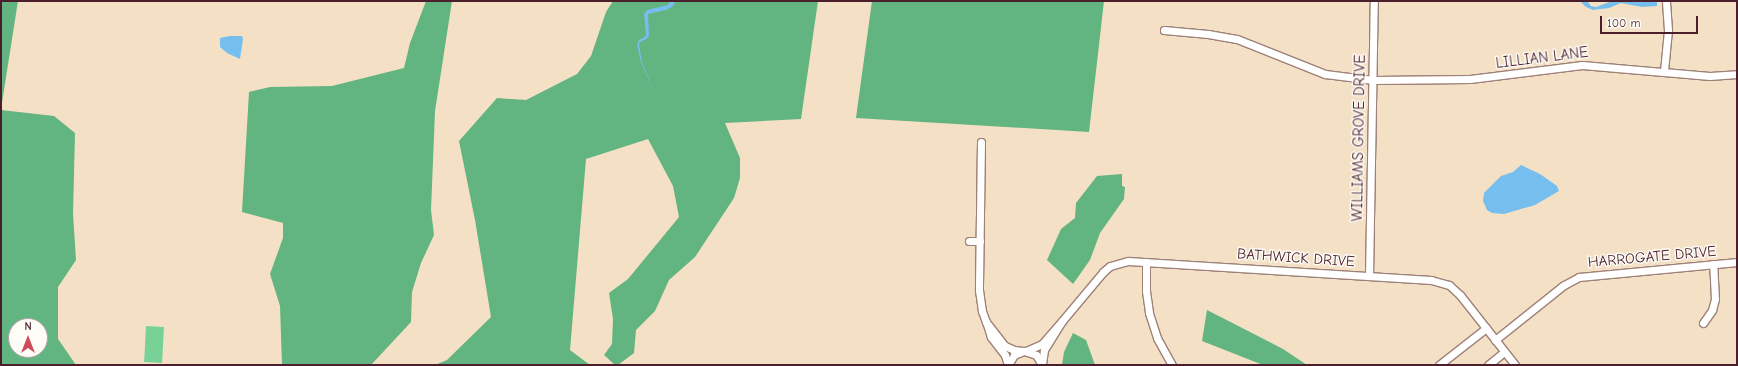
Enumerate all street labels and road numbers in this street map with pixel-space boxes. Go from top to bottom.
street label: LILLIAN LANE [1495,43,1589,73]
street label: WILLIAMS GROVE DRIVE [1349,54,1369,222]
street label: HARROGATE DRIVE [1587,242,1717,272]
street label: BATHWICK DRIVE [1237,245,1355,271]

